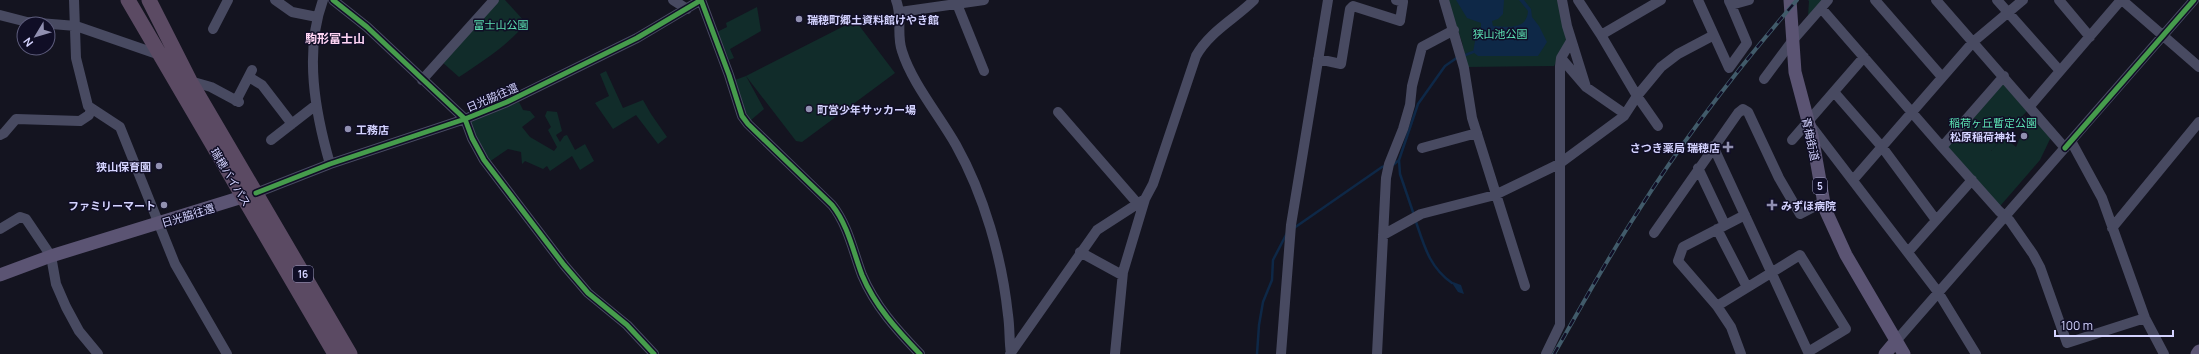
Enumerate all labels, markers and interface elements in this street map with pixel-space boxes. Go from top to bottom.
place label: 瑞穂町郷土資料館けやき館 [807,12,939,27]
marker: 瑞穂町郷土資料館けやき館 [794,14,804,24]
north arrow [16,16,56,56]
park label: 富士山公園 [474,17,529,32]
park label: 狭山池公園 [1473,26,1528,41]
district label: 駒形富士山 [305,30,365,47]
text: N [19,35,36,50]
street label: 日光脇往還 [464,79,520,115]
place label: 町営少年サッカー場 [817,102,916,117]
marker: 町営少年サッカー場 [804,104,814,114]
park label: 稲荷ヶ丘暫定公園 [1949,115,2037,130]
street label: 青梅街道 [1799,116,1823,162]
place label: 工務店 [356,122,389,137]
marker: 工務店 [343,124,353,134]
place label: 松原稲荷神社 [1950,129,2016,144]
marker: 松原稲荷神社 [2019,131,2029,141]
place label: さつき薬局 瑞穂店 [1630,140,1720,155]
marker: さつき薬局 瑞穂店 [1723,142,1733,152]
street label: 瑞穂バイパス [208,145,254,209]
place label: 狭山保育園 [96,159,151,174]
marker: 狭山保育園 [154,161,164,171]
road number: 5 [1813,178,1827,194]
place label: ファミリーマート [68,198,156,213]
place label: みずほ病院 [1781,198,1836,213]
marker: みずほ病院 [1766,199,1778,211]
marker: ファミリーマート [159,200,169,210]
street label: 日光脇往還 [160,200,216,230]
road number: 16 [293,266,313,282]
scale bar [2055,312,2173,338]
text: 100 m [2061,317,2093,334]

